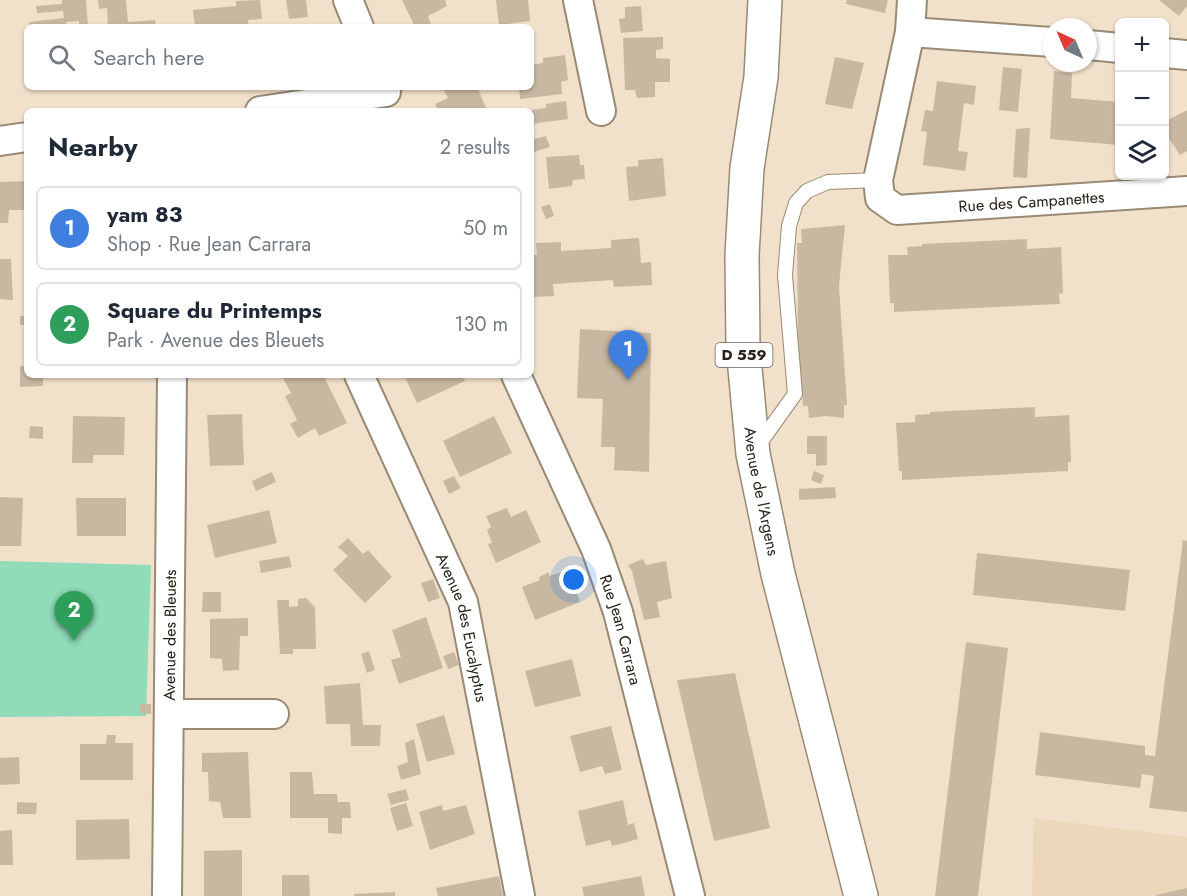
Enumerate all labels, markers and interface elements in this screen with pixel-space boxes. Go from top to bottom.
north arrow [1043,18,1097,72]
map controls [1115,18,1169,180]
button: + [1115,18,1169,72]
search box [24,24,534,90]
icon: search [45,41,78,74]
text: Search here [93,41,204,73]
button: − [1115,72,1169,126]
button: layers [1115,126,1169,180]
text: Nearby [48,128,137,166]
text: 2 results [440,133,510,162]
street label: Rue des Campanettes [958,185,1105,217]
text: yam 83 [107,198,182,230]
text: 1 [64,214,75,243]
text: 50 m [463,214,508,243]
text: Shop · Rue Jean Carrara [107,230,311,259]
text: Square du Printemps [107,294,322,326]
text: 2 [63,310,76,339]
text: 130 m [454,310,508,339]
text: Park · Avenue des Bleuets [107,326,324,355]
pin: 1 [608,330,648,380]
road number: D 559 [716,343,772,367]
street label: Avenue de l'Argens [739,426,785,558]
street label: Avenue des Eucalyptus [430,549,494,704]
your location [559,565,588,594]
street label: Avenue des Bleuets [157,569,182,701]
street label: Rue Jean Carrara [594,571,648,687]
pin: 2 [54,592,94,641]

